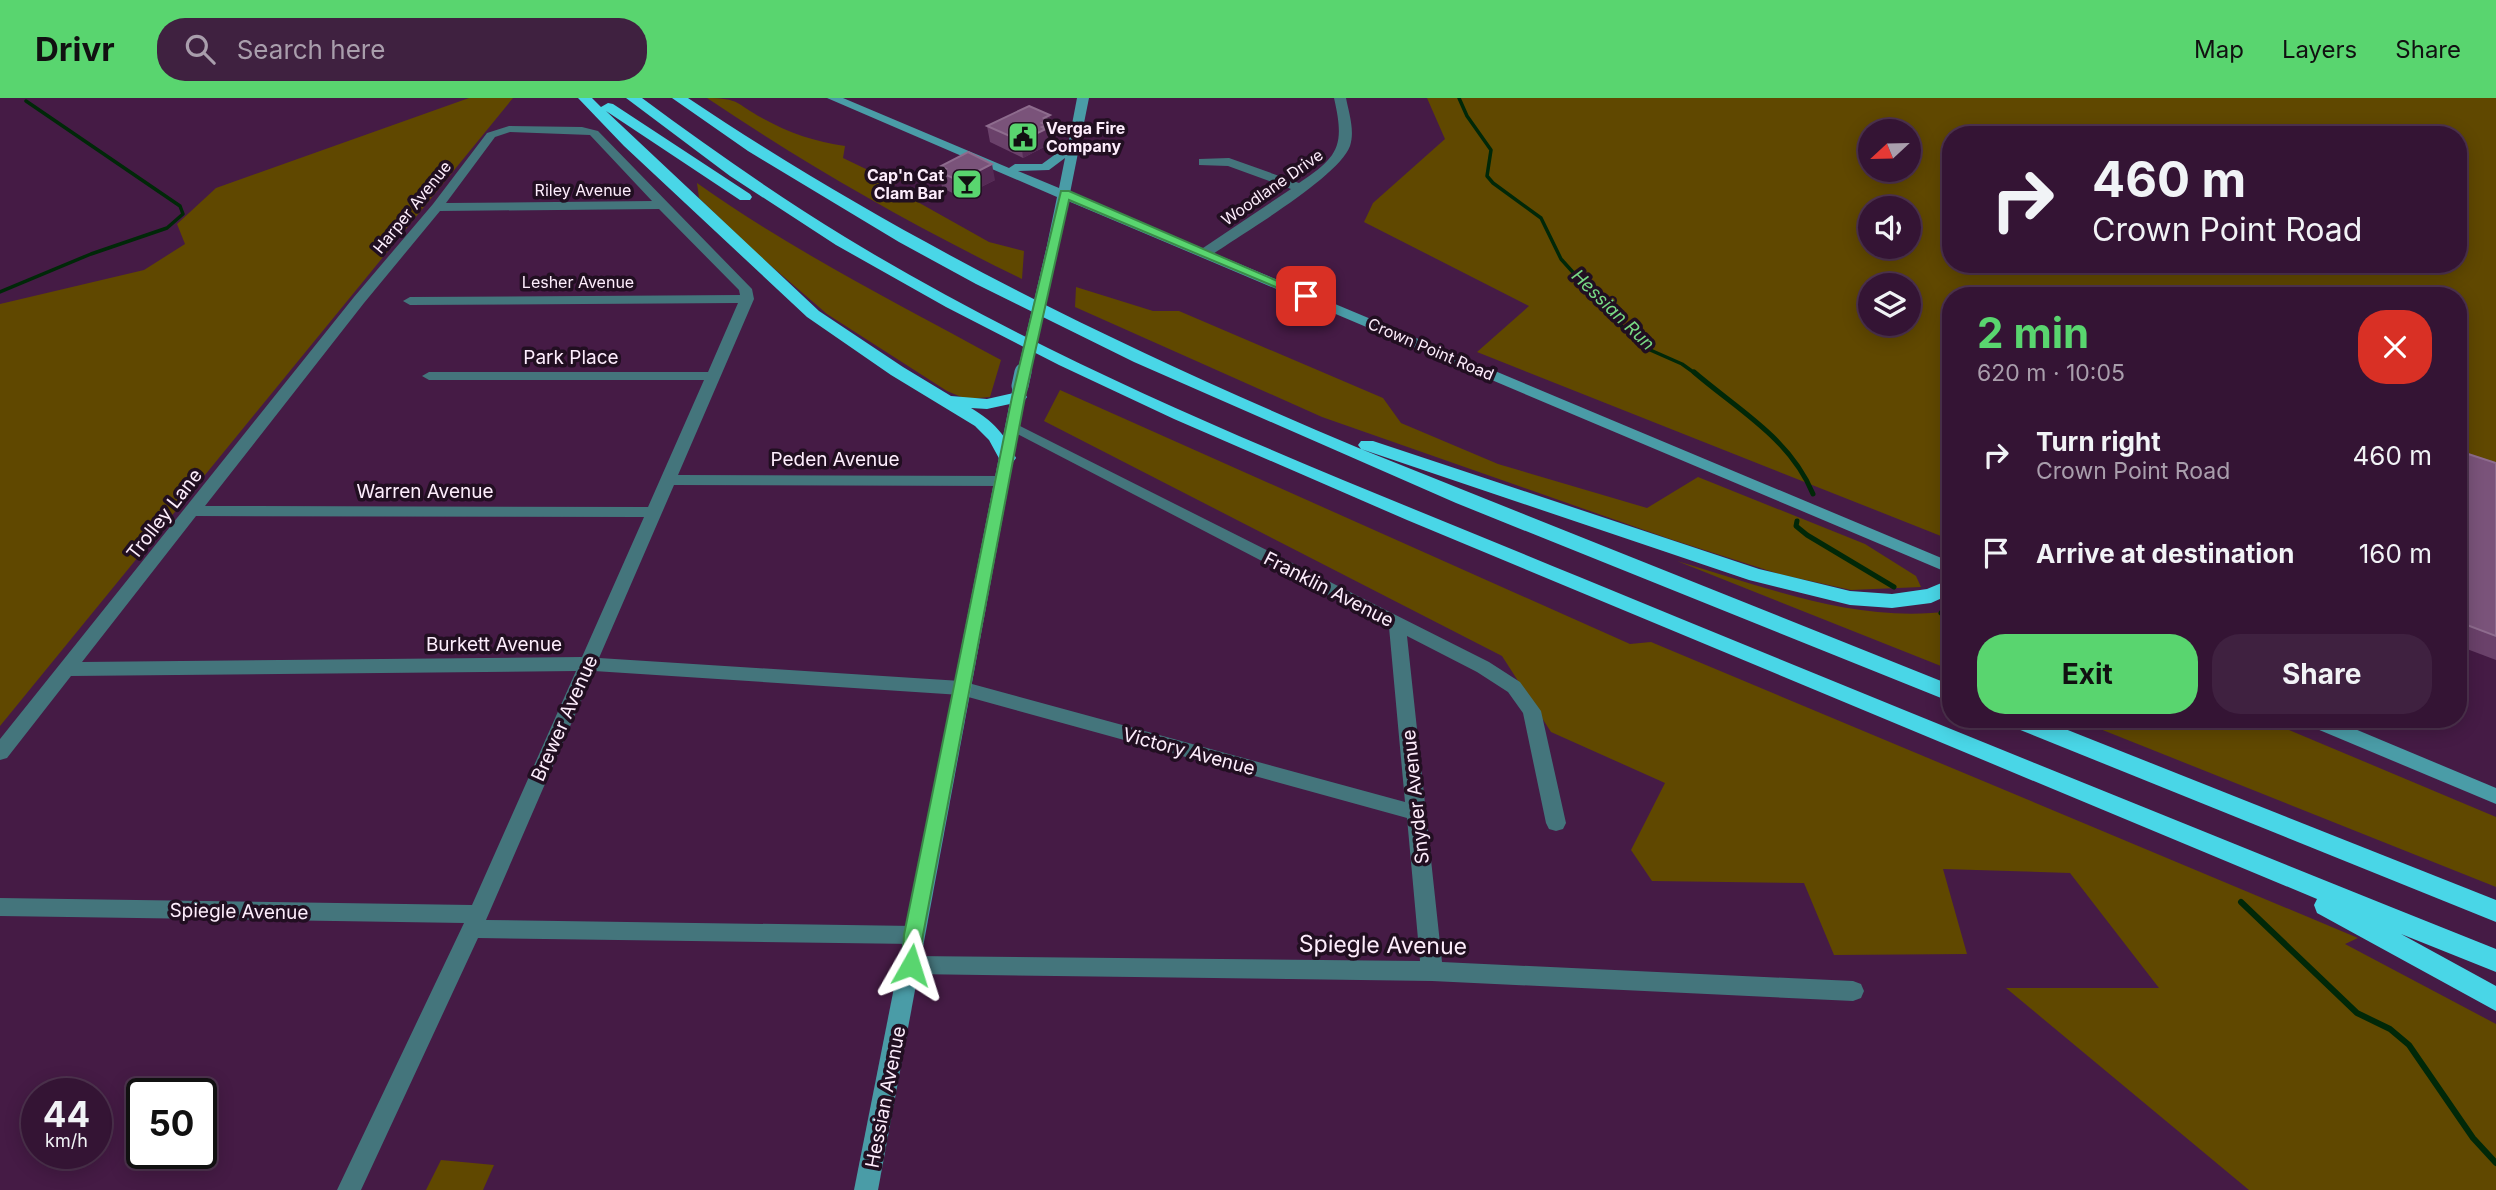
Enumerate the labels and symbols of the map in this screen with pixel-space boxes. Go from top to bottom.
place label: Verga Fire Company [1046,118,1125,156]
north arrow [1858,119,1922,182]
public building icon: Verga Fire Company [1006,120,1040,154]
street label: Woodlane Drive [1217,144,1327,230]
street label: Harper Avenue [369,157,455,257]
place label: Cap'n Cat Clam Bar [867,165,944,203]
bar icon: Cap'n Cat Clam Bar [950,167,984,201]
street label: Riley Avenue [535,180,631,200]
water label: Hessian Run [1568,265,1659,354]
pin [1276,266,1336,326]
street label: Lesher Avenue [522,272,634,292]
street label: Crown Point Road [1365,313,1497,385]
street label: Park Place [523,346,619,369]
street label: Peden Avenue [770,448,900,471]
street label: Trolley Lane [122,464,207,564]
street label: Warren Avenue [356,480,494,503]
street label: Franklin Avenue [1260,547,1398,632]
street label: Burkett Avenue [426,633,562,656]
street label: Brewer Avenue [526,652,603,785]
street label: Victory Avenue [1120,723,1258,780]
street label: Snyder Avenue [1397,728,1434,865]
street label: Spiegle Avenue [169,899,309,924]
position arrow [874,928,948,1002]
street label: Spiegle Avenue [1299,930,1467,960]
street label: Hessian Avenue [860,1024,911,1170]
speed limit sign: 50 [126,1078,217,1169]

